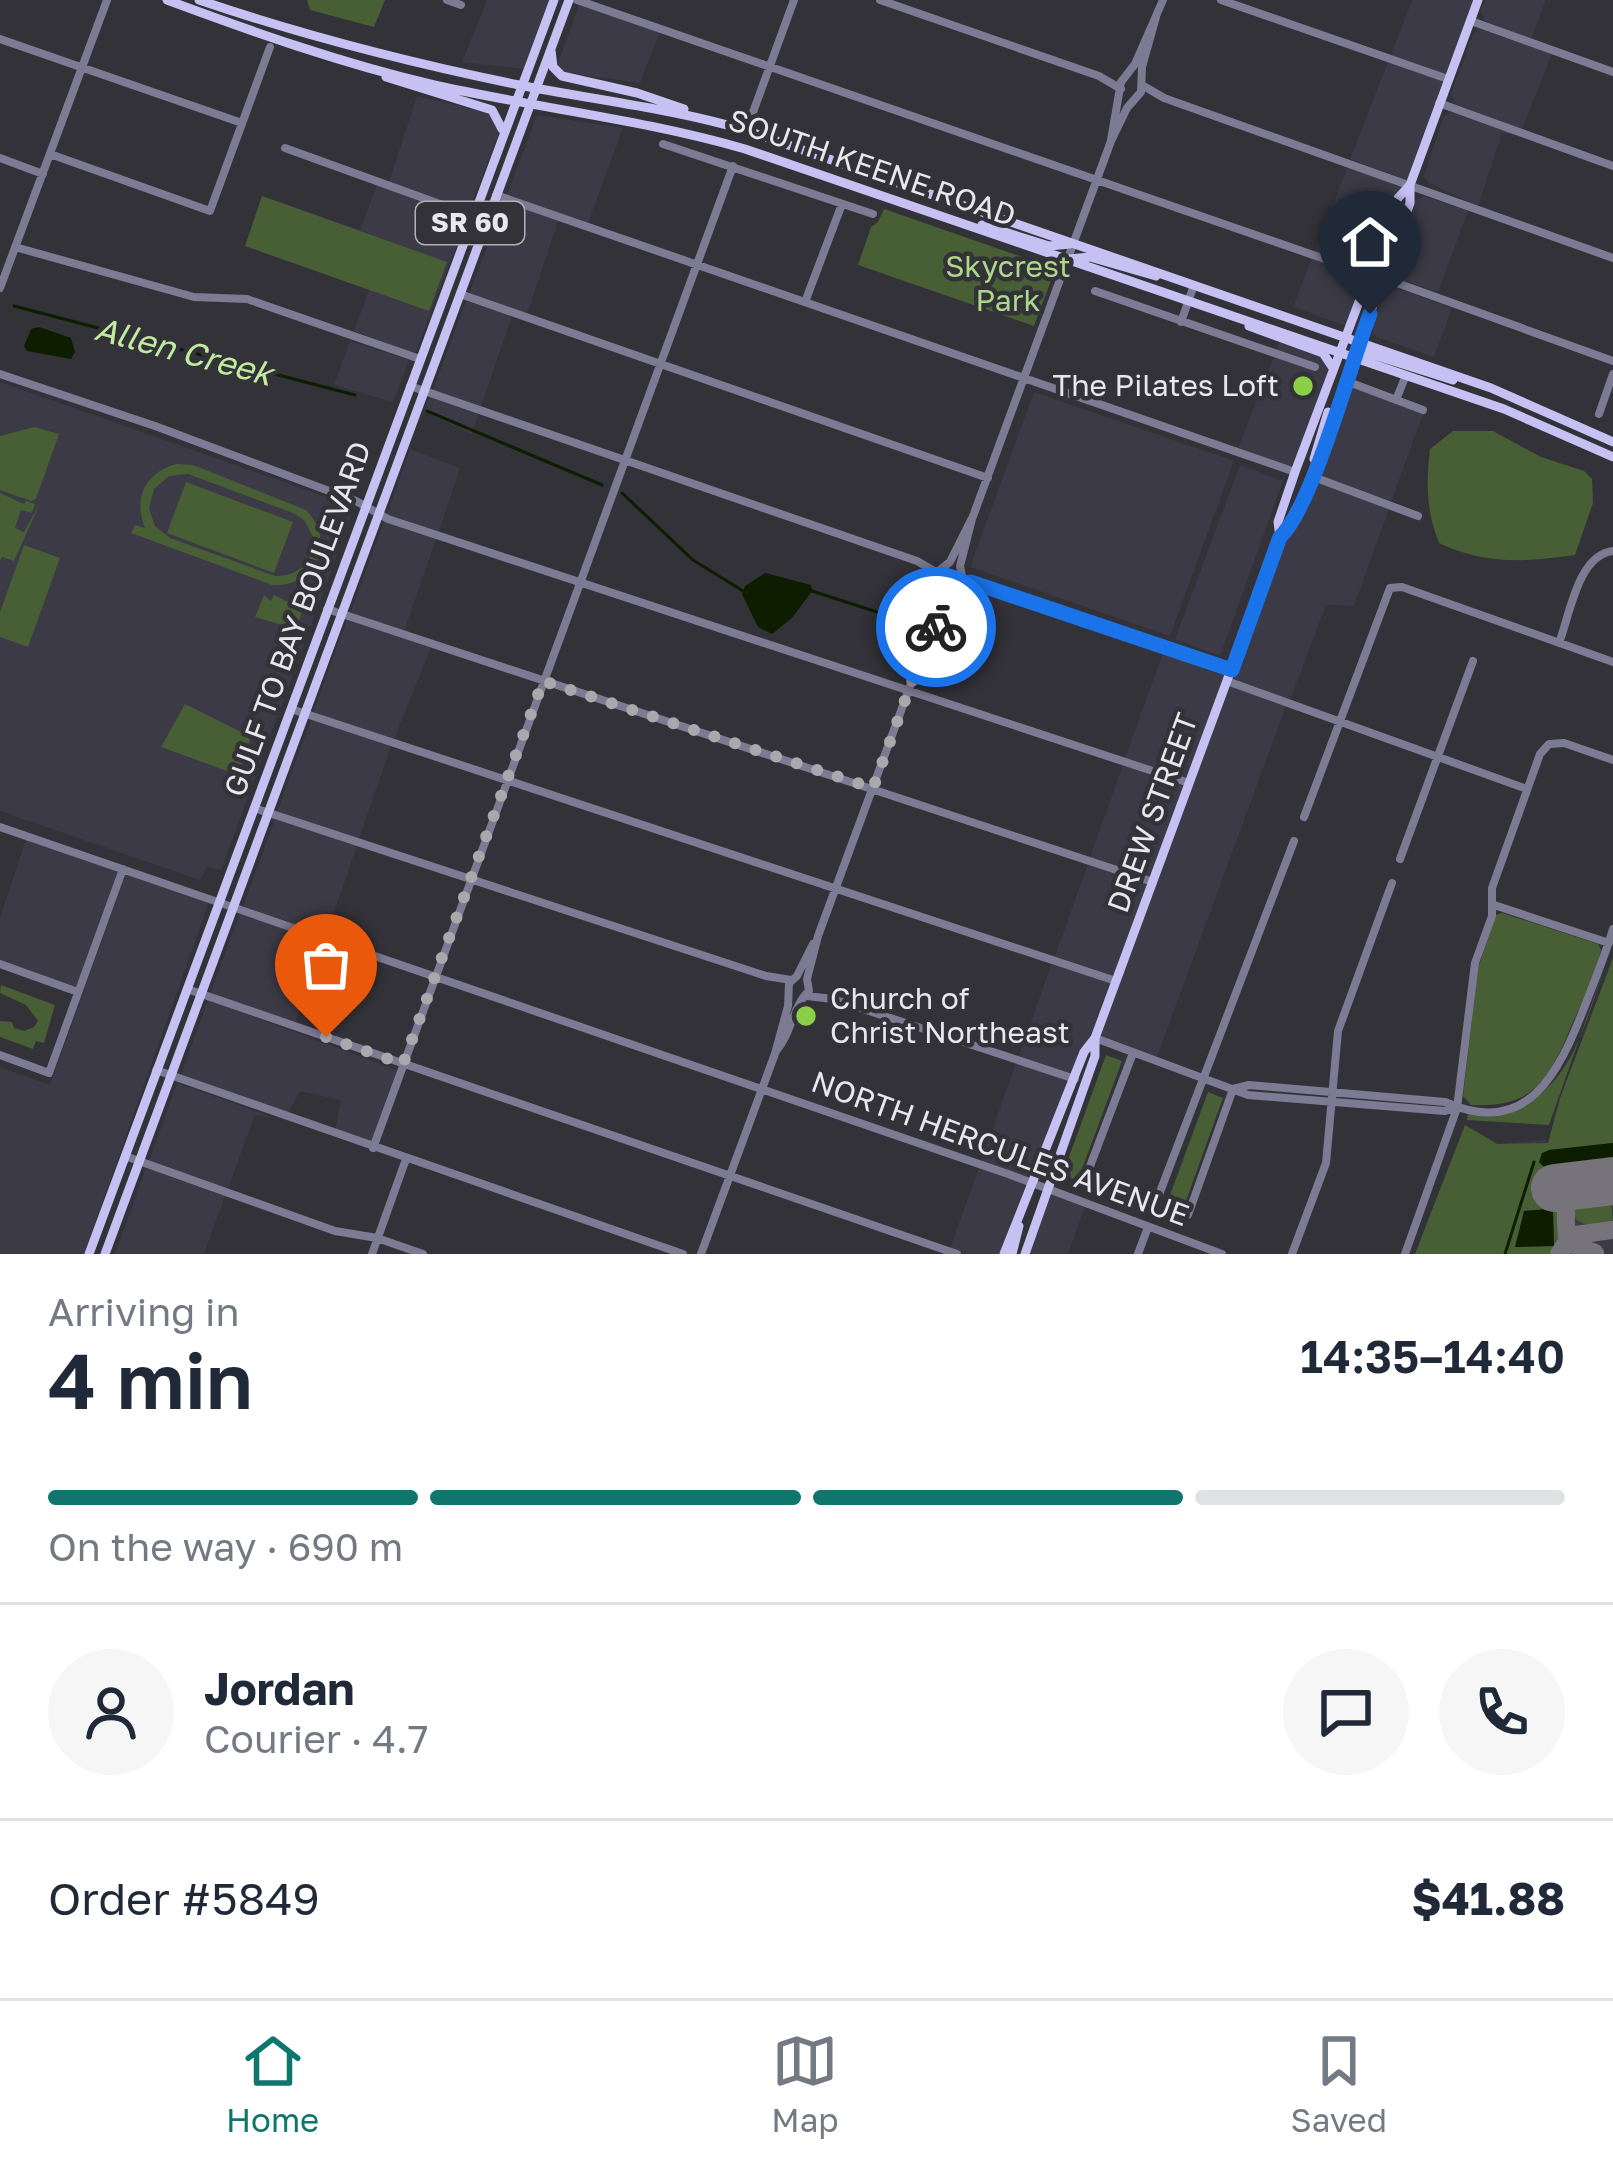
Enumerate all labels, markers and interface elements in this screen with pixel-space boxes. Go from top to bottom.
street label: SOUTH KEENE ROAD [724,101,1021,233]
pin [1319,191,1421,314]
road number: SR 60 [416,202,524,244]
icon: home [1337,209,1403,275]
park label: Skycrest Park [945,248,1071,318]
water label: Allen Creek [91,308,280,394]
place label: The Pilates Loft [1053,367,1279,403]
marker: The Pilates Loft [1290,373,1316,399]
street label: GULF TO BAY BOULEVARD [216,436,378,801]
courier [876,567,996,687]
icon: bike [903,594,969,660]
street label: DREW STREET [1099,708,1205,917]
pin [275,914,377,1037]
icon: bag [293,932,359,998]
place label: Church of Christ Northeast [830,980,1070,1050]
marker: Church of Christ Northeast [793,1003,819,1029]
street label: NORTH HERCULES AVENUE [807,1063,1194,1233]
text: Arriving in [48,1288,239,1335]
text: 14:35–14:40 [1300,1329,1565,1383]
text: 4 min [48,1333,253,1426]
text: On the way · 690 m [48,1523,403,1570]
button: person [48,1649,174,1775]
button: chat [1283,1649,1409,1775]
button: phone [1439,1649,1565,1775]
text: Jordan [204,1661,355,1715]
text: Courier · 4.7 [204,1715,428,1762]
text: Order #5849 [48,1871,320,1925]
text: $41.88 [1412,1871,1565,1925]
tab: Home [226,2028,319,2139]
tab: Map [771,2028,839,2139]
tab: Saved [1291,2028,1387,2139]

